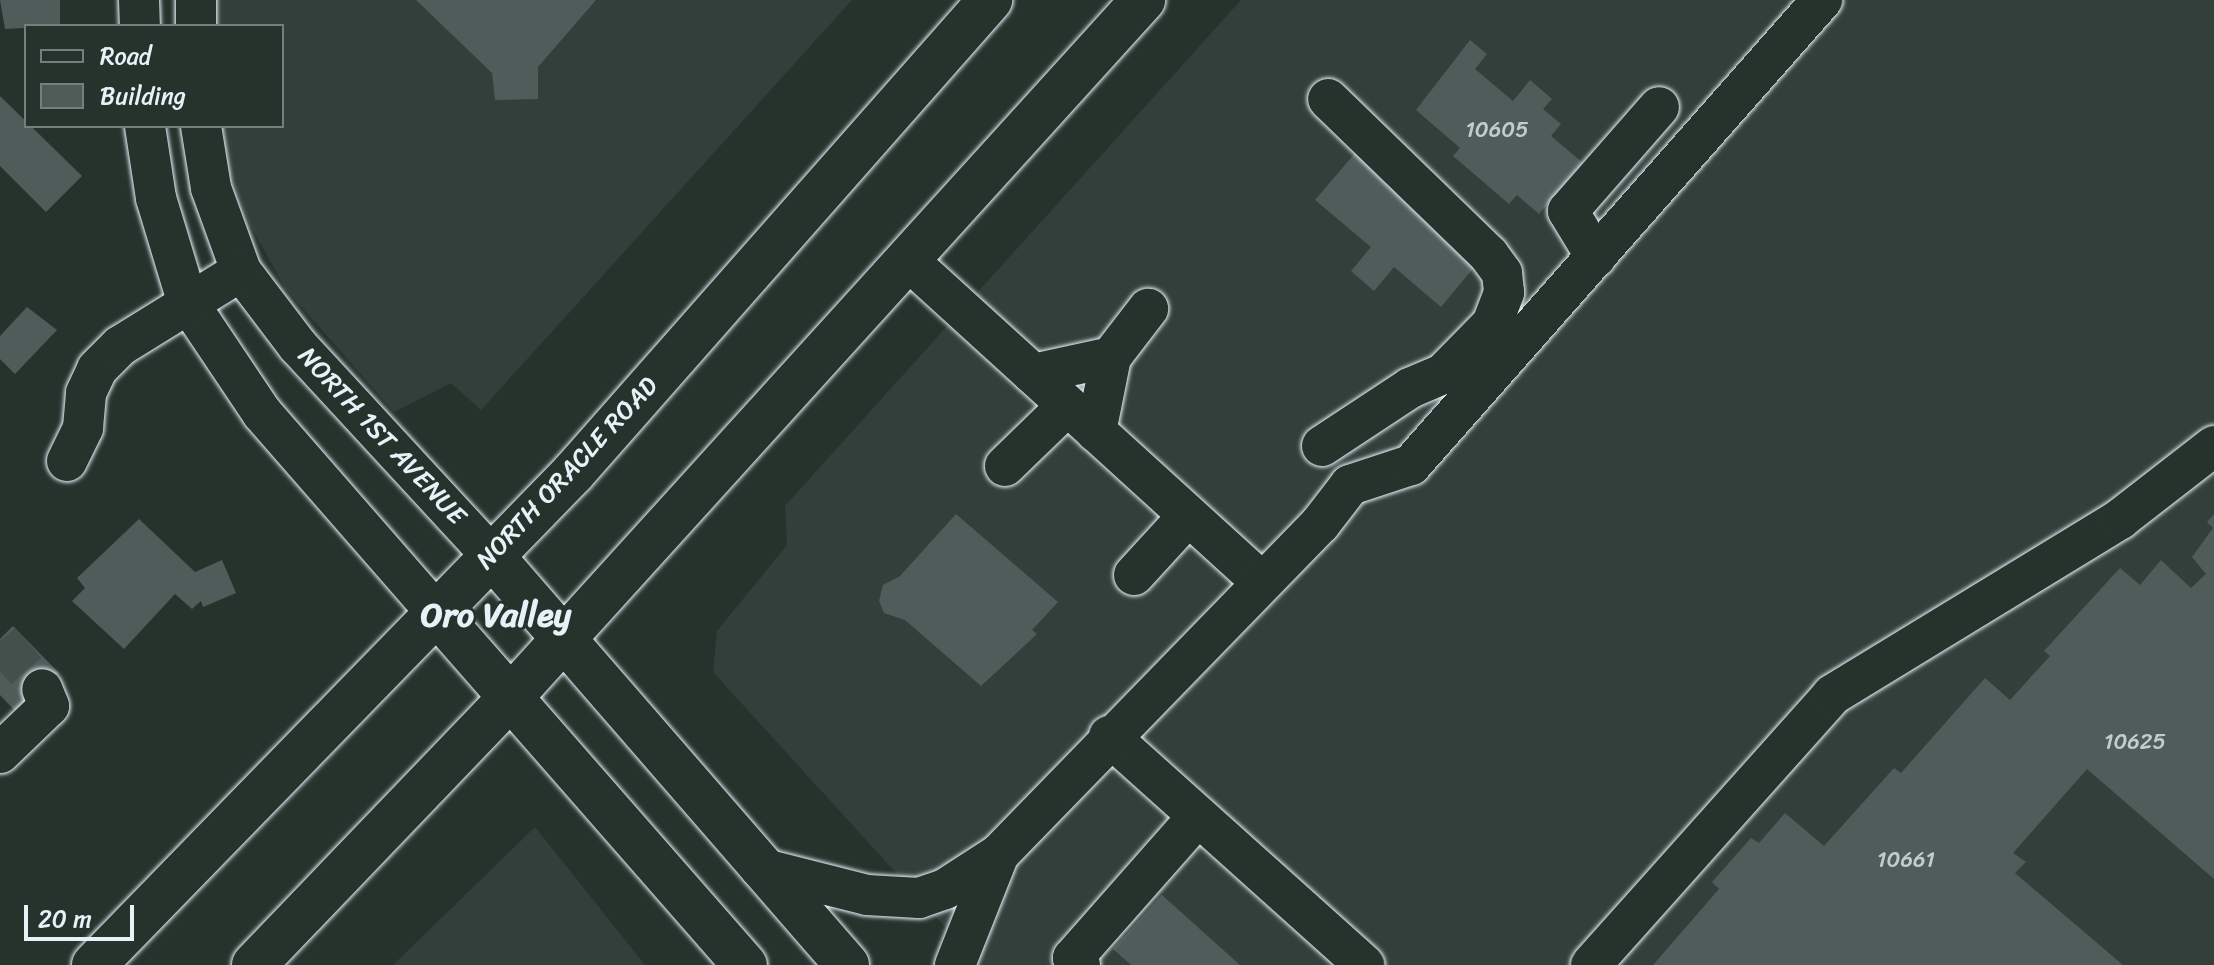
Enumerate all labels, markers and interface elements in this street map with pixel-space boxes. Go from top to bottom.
legend [24,24,284,128]
text: Road [100,35,151,77]
text: Building [100,75,186,117]
house number: 10605 [1465,117,1529,143]
street label: NORTH 1ST AVENUE [291,340,473,532]
street label: NORTH ORACLE ROAD [469,370,665,576]
district label: Oro Valley [420,596,572,636]
house number: 10625 [2104,729,2166,755]
house number: 10661 [1877,847,1935,873]
scale bar [28,889,138,939]
text: 20 m [38,898,92,940]

